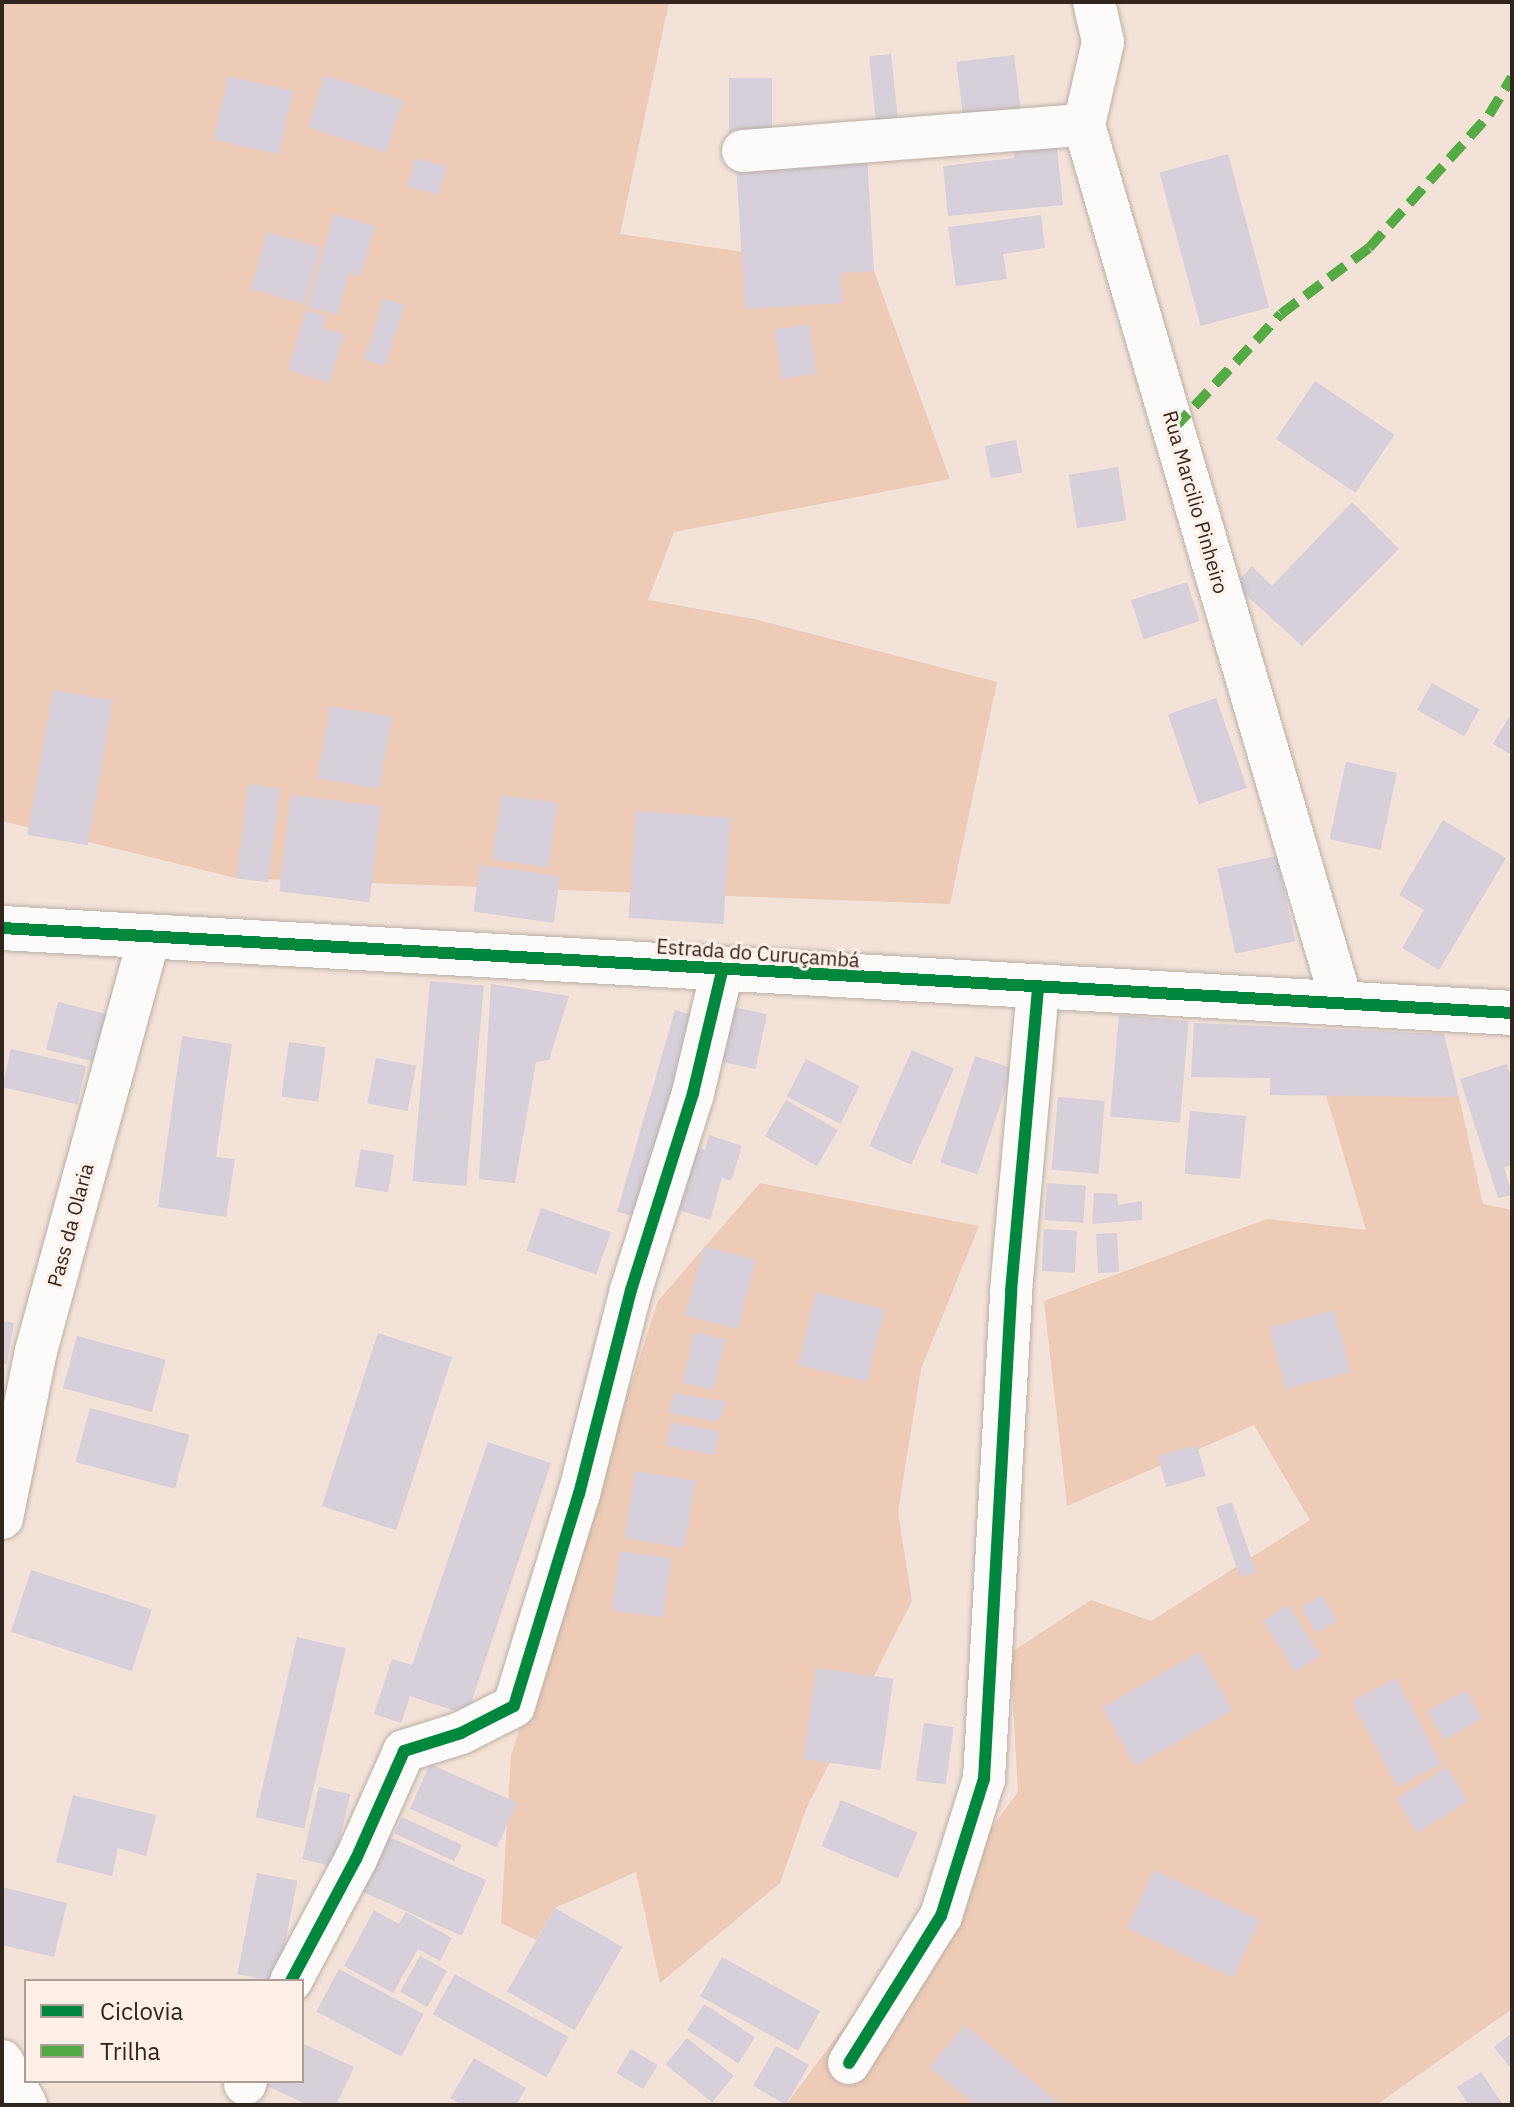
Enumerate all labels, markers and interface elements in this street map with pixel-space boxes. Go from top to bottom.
street label: Rua Marcilio Pinheiro [1158,408,1234,596]
street label: Estrada do Curuçambá [656,934,860,972]
street label: Pass da Olaria [42,1161,98,1289]
legend [24,1979,304,2083]
text: Ciclovia [100,1995,183,2027]
text: Trilha [100,2035,160,2067]

